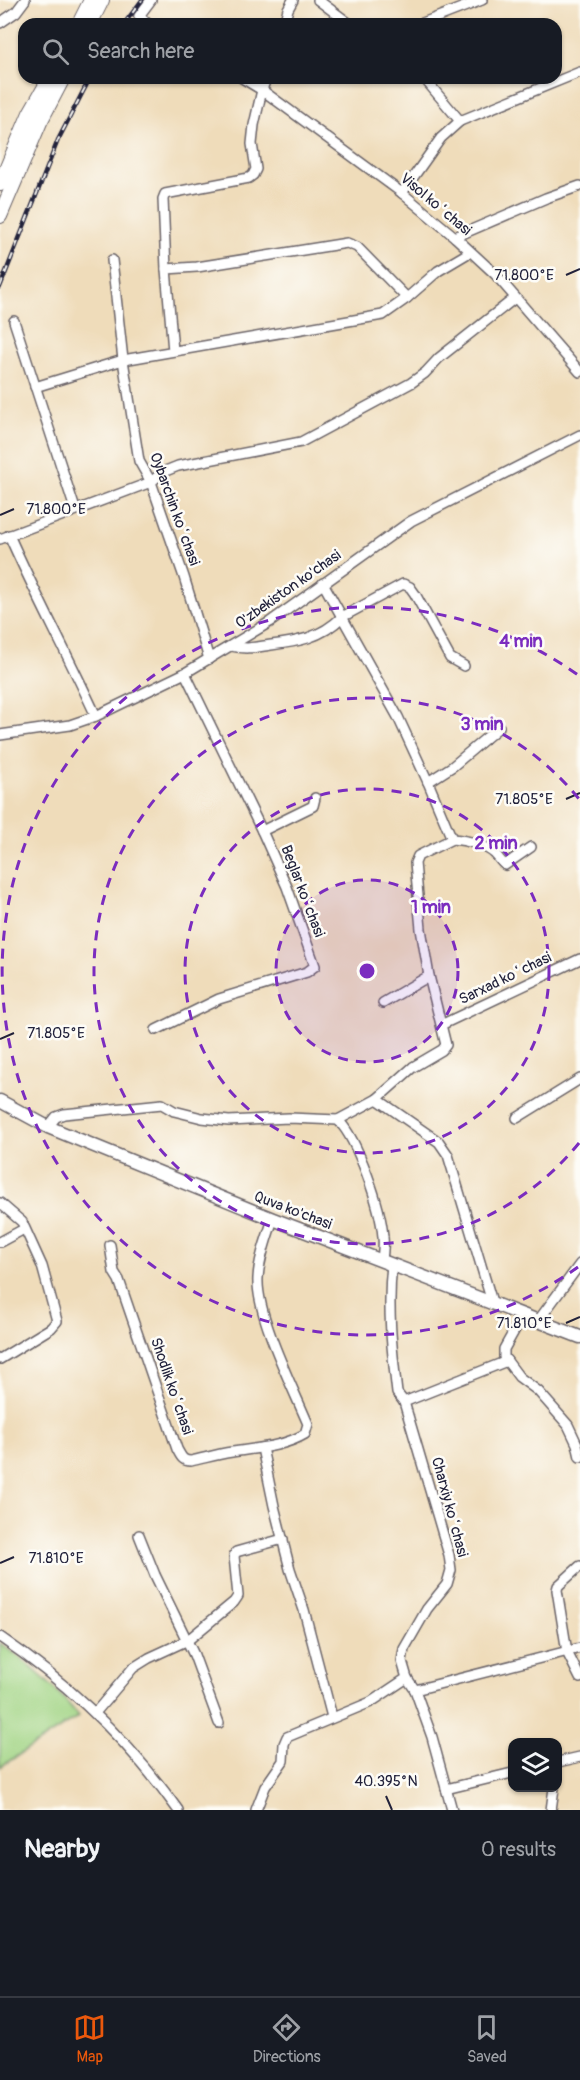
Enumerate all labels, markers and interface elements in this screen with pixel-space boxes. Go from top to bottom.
search box [18,18,562,84]
icon: search [39,35,72,68]
text: Search here [87,37,194,65]
street label: Visol koʻchasi [396,169,476,240]
text: 71.800°E [494,266,554,285]
street label: Oybarchin koʻchasi [145,450,204,569]
text: 71.800°E [26,500,86,519]
street label: O'zbekiston ko'chasi [232,546,345,633]
text: 4 min [499,630,543,653]
text: 3 min [460,713,504,736]
text: 71.805°E [495,790,553,809]
text: 2 min [474,832,518,855]
street label: Beglar koʻchasi [276,843,329,940]
text: 1 min [411,896,451,919]
street label: Sarxad koʻchasi [456,948,555,1009]
centre of rings [357,961,377,981]
text: 71.805°E [27,1024,85,1043]
street label: Quva ko'chasi [251,1187,335,1234]
text: 71.810°E [496,1314,552,1333]
street label: Shodlik koʻchasi [146,1335,197,1437]
street label: Charxiy koʻchasi [427,1455,472,1560]
text: 71.810°E [28,1549,84,1568]
map controls [508,1738,562,1792]
button: layers [508,1738,562,1792]
text: 40.395°N [354,1772,418,1791]
text: Nearby [24,1833,100,1865]
text: 0 results [481,1837,556,1862]
tab: Map [73,2011,106,2067]
tab: Directions [253,2011,321,2067]
tab: Saved [467,2011,507,2067]

